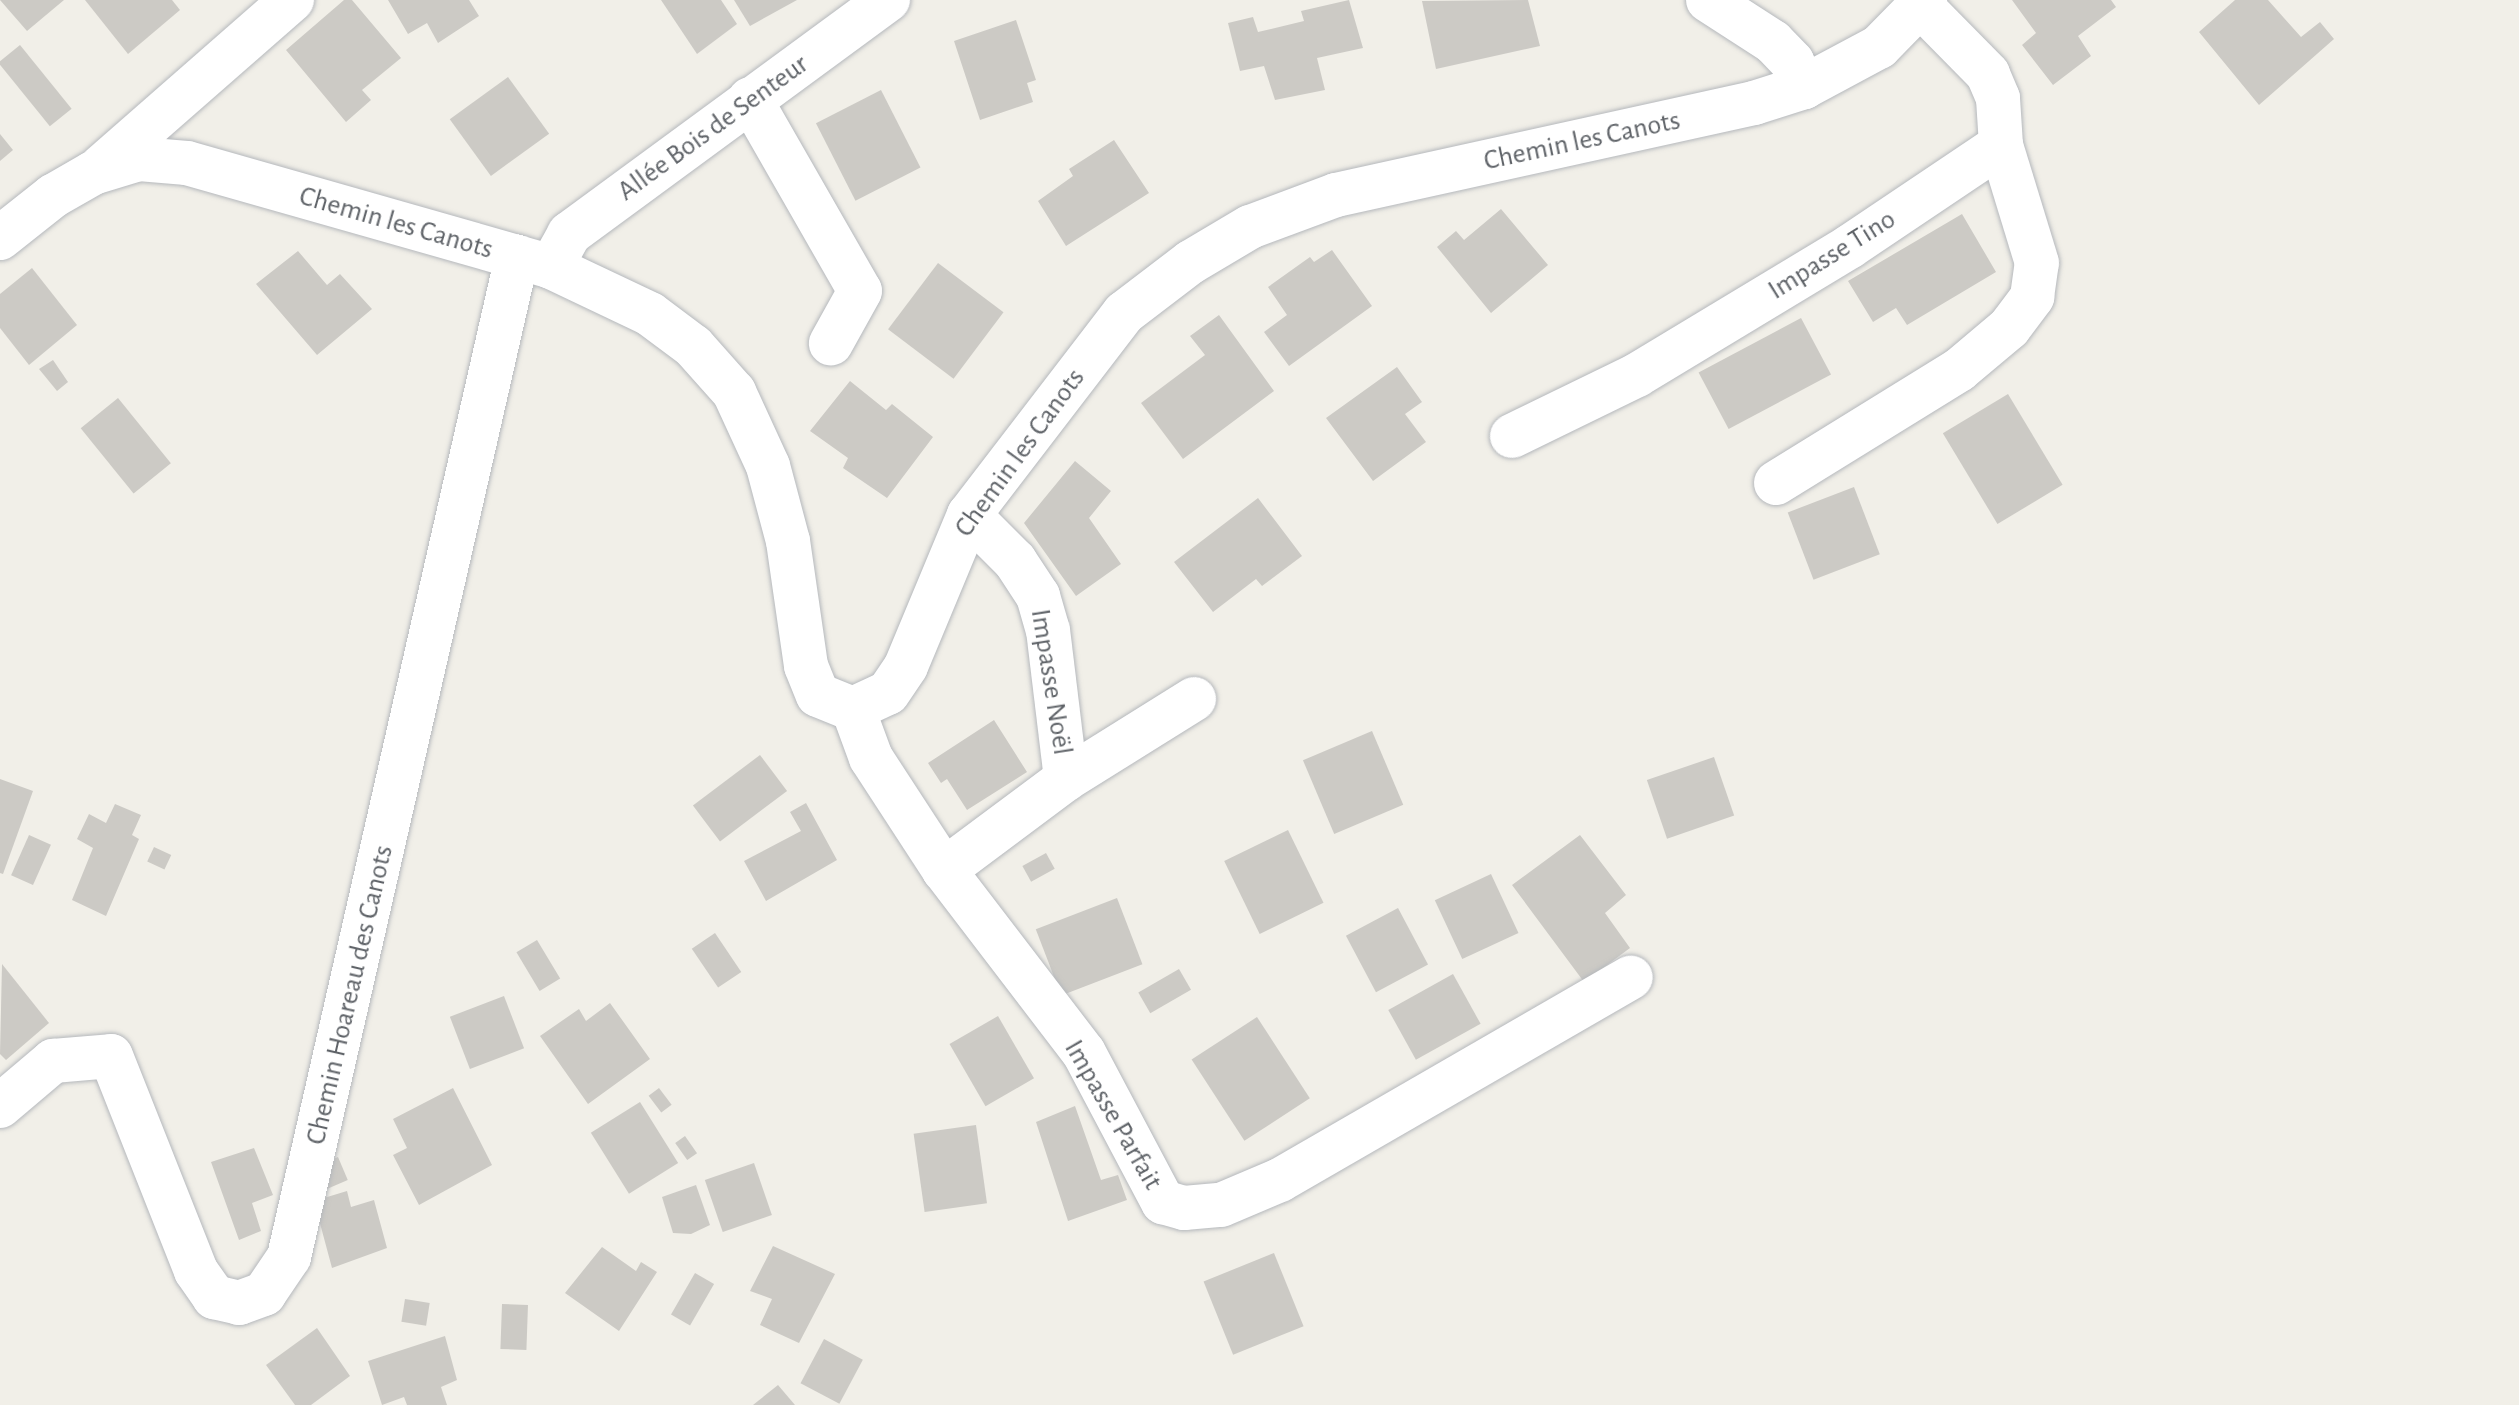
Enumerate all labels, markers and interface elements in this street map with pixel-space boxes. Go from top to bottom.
street label: Allée Bois de Senteur [611,48,815,208]
street label: Chemin les Canots [1481,104,1683,178]
street label: Chemin les Canots [295,179,497,267]
street label: Impasse Tino [1762,203,1902,307]
street label: Chemin les Canots [948,362,1092,544]
street label: Impasse Noël [1023,607,1079,757]
street label: Chemin Hoareau des Canots [299,842,401,1148]
street label: Impasse Parfait [1057,1034,1169,1196]

